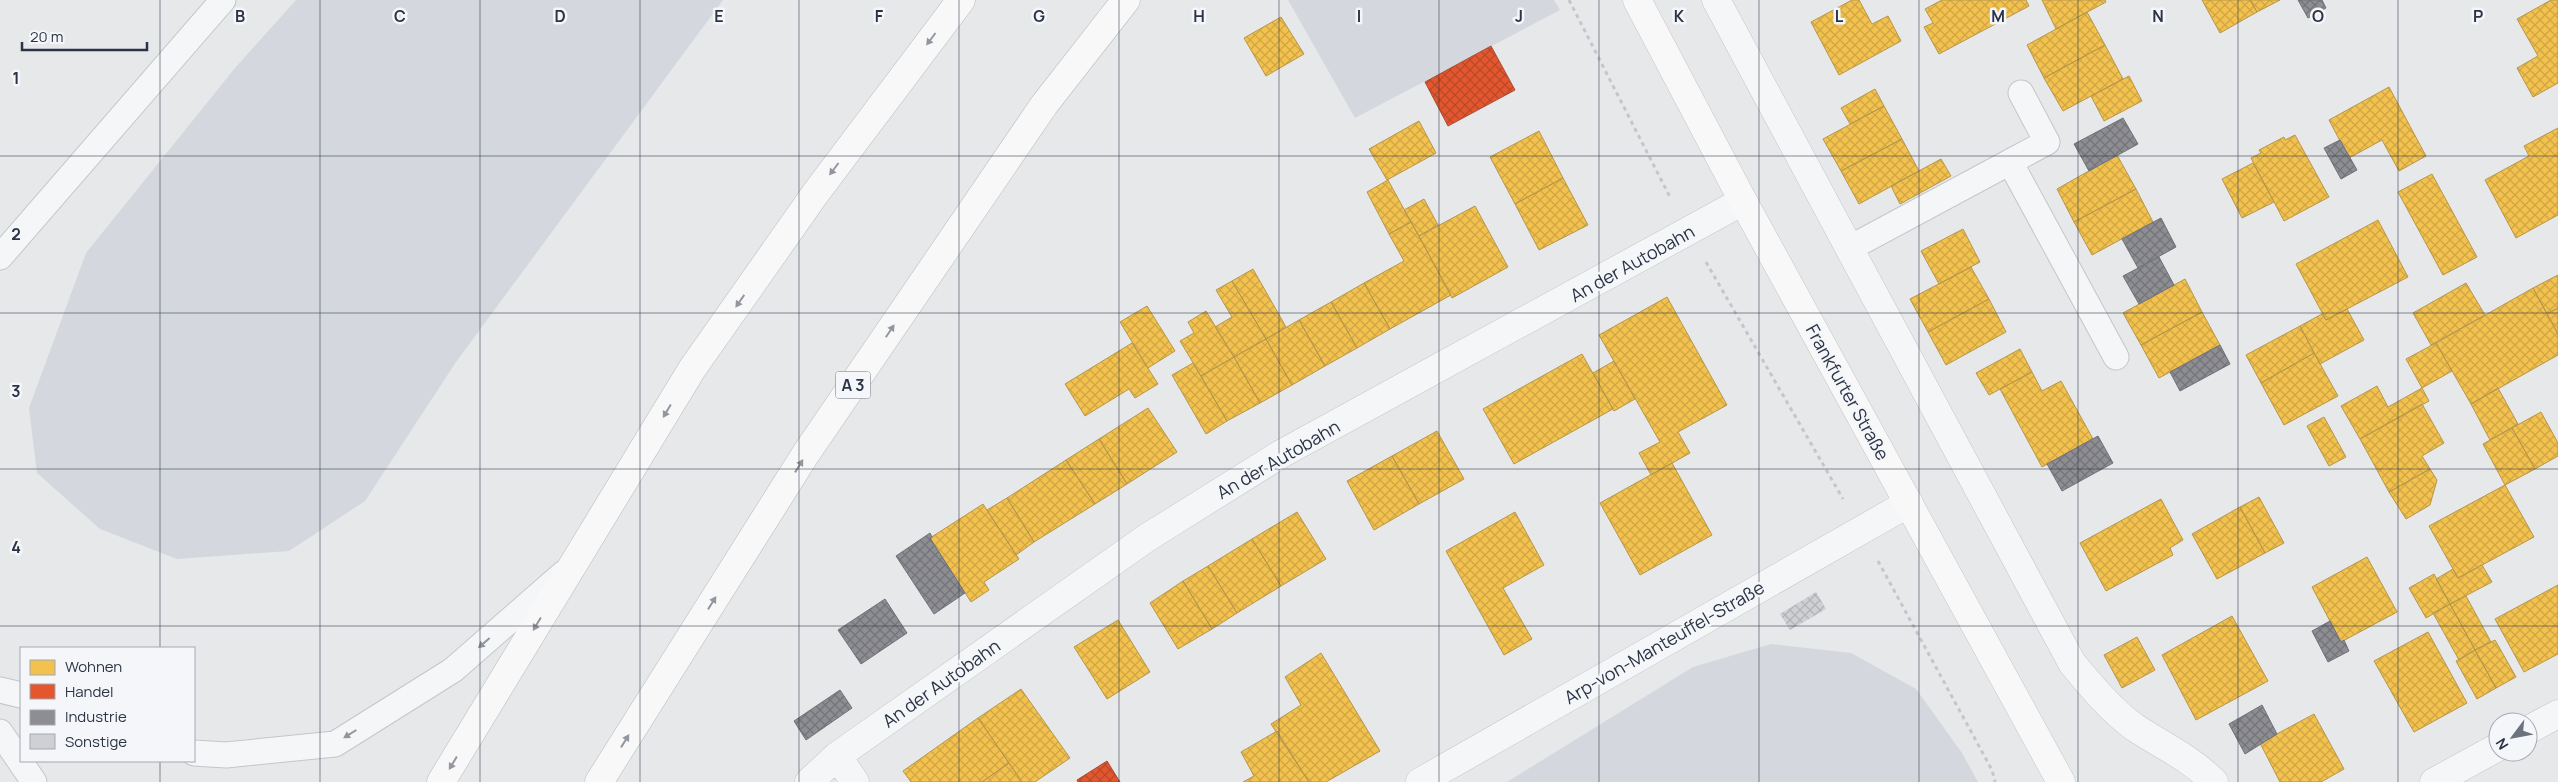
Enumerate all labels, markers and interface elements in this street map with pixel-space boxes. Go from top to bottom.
text: B [235,5,245,27]
text: C [394,5,406,27]
text: D [554,5,566,27]
text: E [714,5,724,27]
text: F [875,5,884,27]
text: G [1033,5,1045,27]
text: H [1193,5,1205,27]
text: I [1357,5,1361,27]
text: J [1515,5,1523,27]
text: K [1674,5,1685,27]
text: L [1835,5,1844,27]
text: M [1991,5,2005,27]
text: N [2152,5,2164,27]
text: O [2312,5,2324,27]
text: P [2473,5,2483,27]
scale bar [22,20,148,52]
text: 20 m [30,26,63,47]
one-way arrow [926,32,936,46]
text: 1 [12,67,20,89]
one-way arrow [829,162,839,176]
street label: An der Autobahn [1566,219,1698,307]
text: 2 [11,223,21,245]
one-way arrow [735,294,745,308]
street label: Frankfurter Straße [1801,320,1895,464]
one-way arrow [885,325,895,338]
road number: A 3 [836,372,870,398]
text: 3 [11,380,21,402]
one-way arrow [662,404,672,417]
street label: An der Autobahn [1212,414,1344,504]
one-way arrow [794,459,803,472]
text: 4 [11,536,21,558]
street label: Arp-von-Manteuffel-Straße [1560,575,1768,709]
one-way arrow [707,597,717,610]
one-way arrow [532,618,542,631]
street label: An der Autobahn [877,633,1005,733]
one-way arrow [478,637,490,648]
legend [20,647,195,762]
text: Wohnen [65,656,122,677]
text: Handel [65,681,114,702]
text: Industrie [65,706,127,727]
north arrow [2488,712,2538,762]
one-way arrow [343,730,357,739]
text: Sonstige [65,731,127,752]
one-way arrow [621,734,630,747]
text: N [2491,735,2512,753]
one-way arrow [448,757,457,770]

